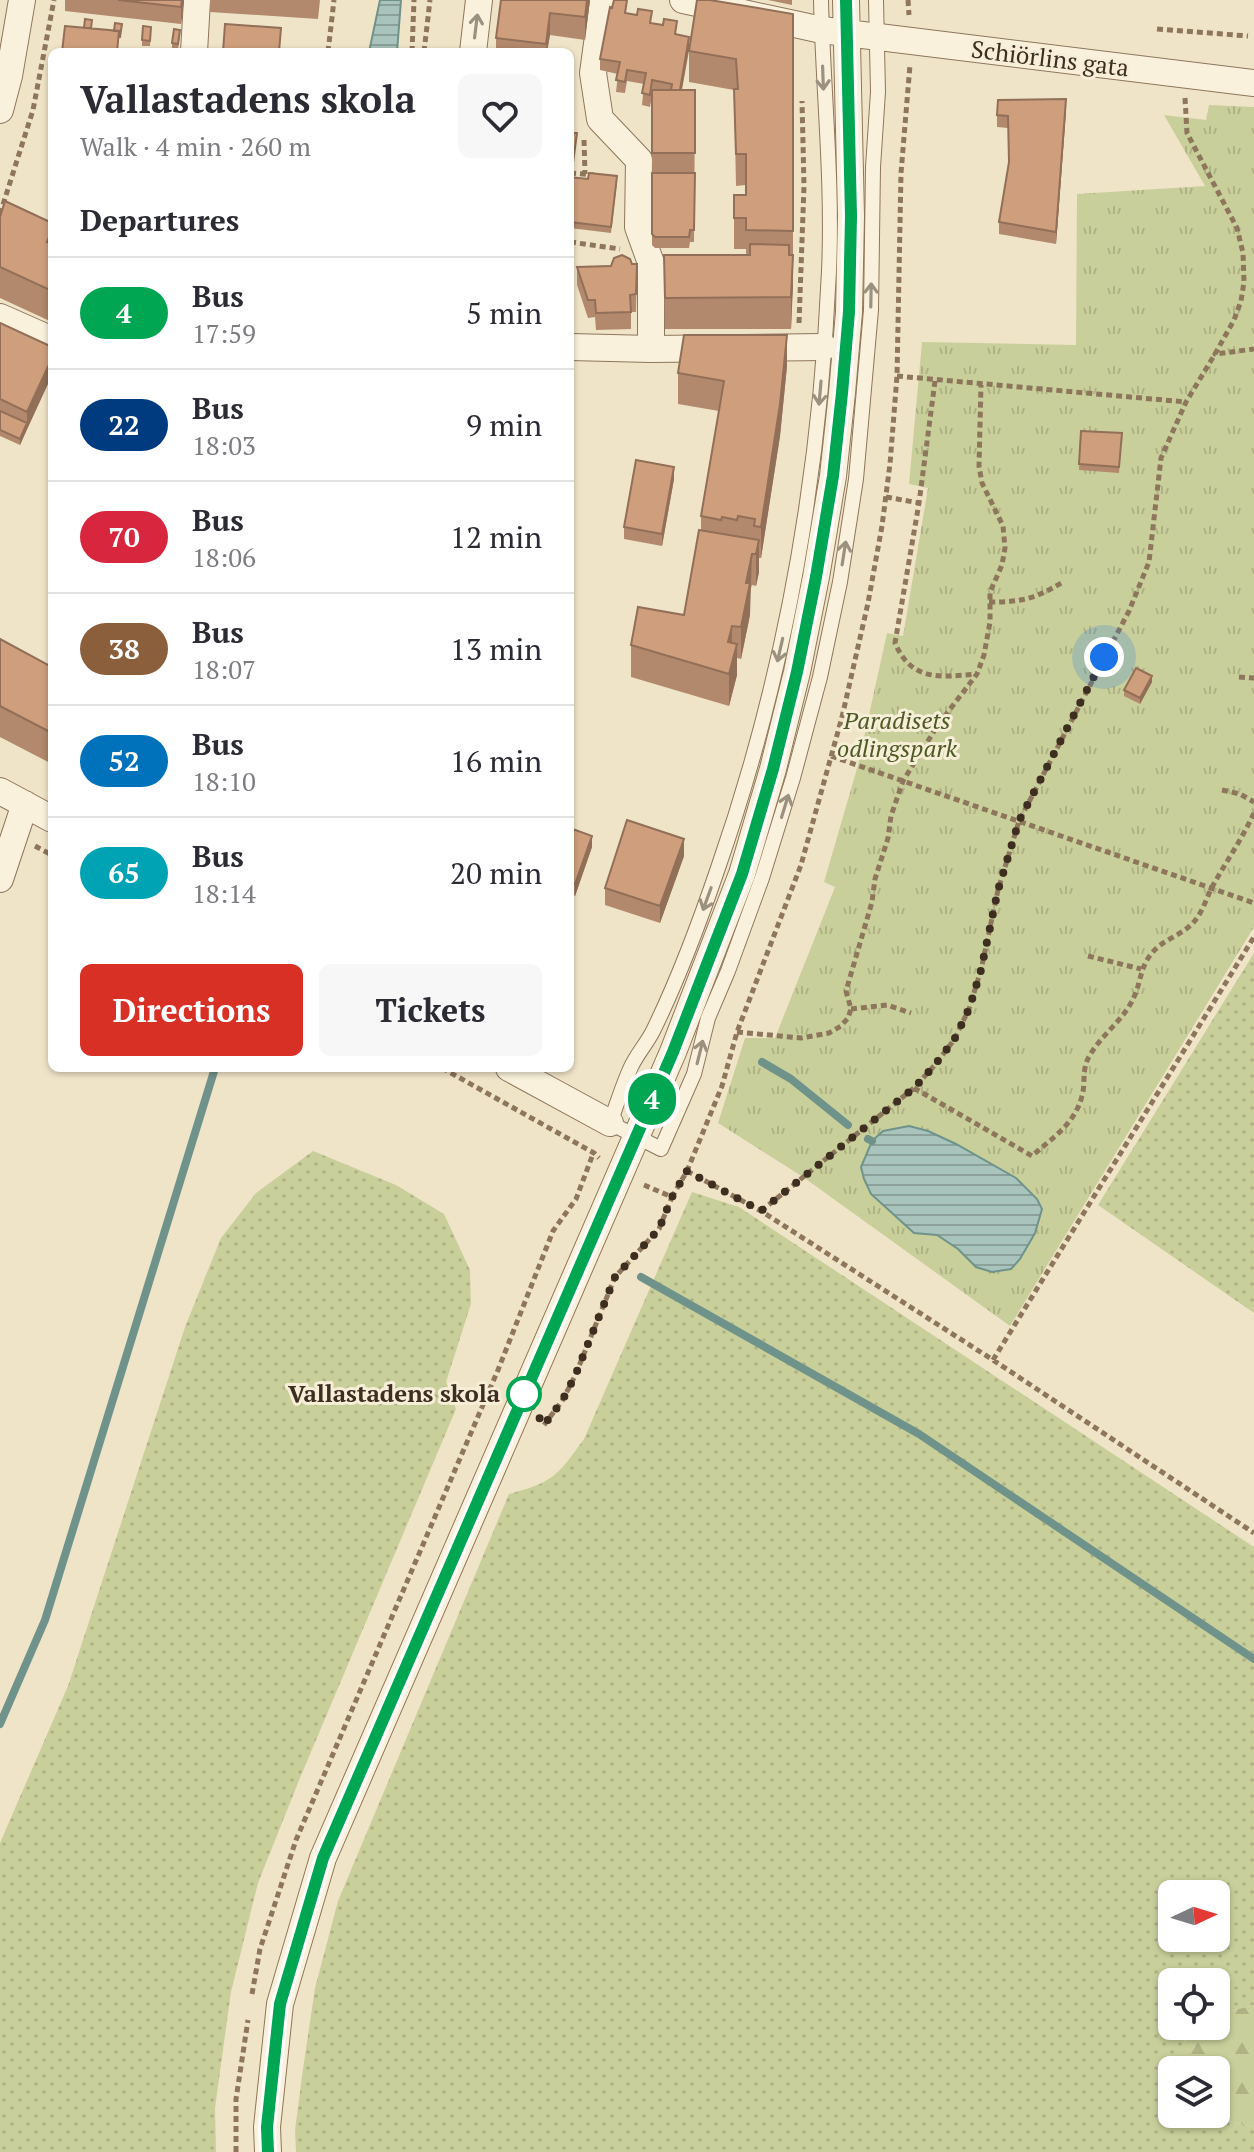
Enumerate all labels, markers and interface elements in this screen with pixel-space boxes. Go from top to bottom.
one-way arrow [469,14,484,39]
street label: Schiörlins gata [969,32,1131,84]
one-way arrow [816,64,831,91]
text: Vallastadens skola [80,74,416,124]
button: heart [458,74,542,158]
text: Walk · 4 min · 260 m [80,129,311,163]
text: Departures [80,200,239,240]
text: Bus [192,276,244,316]
one-way arrow [863,282,879,309]
text: 5 min [466,293,542,333]
text: 4 [116,294,132,331]
text: 17:59 [192,316,256,350]
one-way arrow [812,379,827,406]
text: Bus [192,388,244,428]
text: 9 min [466,405,542,445]
text: 22 [108,406,140,443]
text: 18:03 [192,428,256,462]
text: Bus [192,500,244,540]
text: 12 min [450,517,542,557]
text: 70 [108,518,140,555]
text: 18:06 [192,540,256,574]
one-way arrow [838,541,853,567]
text: Bus [192,612,244,652]
text: 13 min [450,629,542,669]
text: 38 [108,630,140,667]
one-way arrow [771,637,786,662]
your location [1084,637,1124,677]
text: 18:07 [192,652,256,686]
park label: Paradisets odlingspark [837,704,957,764]
text: Bus [192,724,244,764]
text: 16 min [450,741,542,781]
text: 52 [108,742,140,779]
text: 18:10 [192,764,256,798]
one-way arrow [778,794,793,819]
text: Bus [192,836,244,876]
text: 20 min [450,853,542,893]
text: 65 [108,854,140,891]
text: 18:14 [192,876,256,910]
one-way arrow [699,887,713,911]
button: Directions [80,964,303,1056]
button: Tickets [319,964,542,1056]
one-way arrow [693,1039,708,1065]
line badge: 4 [626,1073,678,1125]
text: 4 [644,1080,660,1117]
place label: Vallastadens skola [288,1377,501,1409]
marker: Vallastadens skola [507,1377,541,1411]
north arrow [1158,1880,1230,1952]
map controls [1158,1880,1230,2128]
button: locate [1158,1968,1230,2040]
button: layers [1158,2056,1230,2128]

